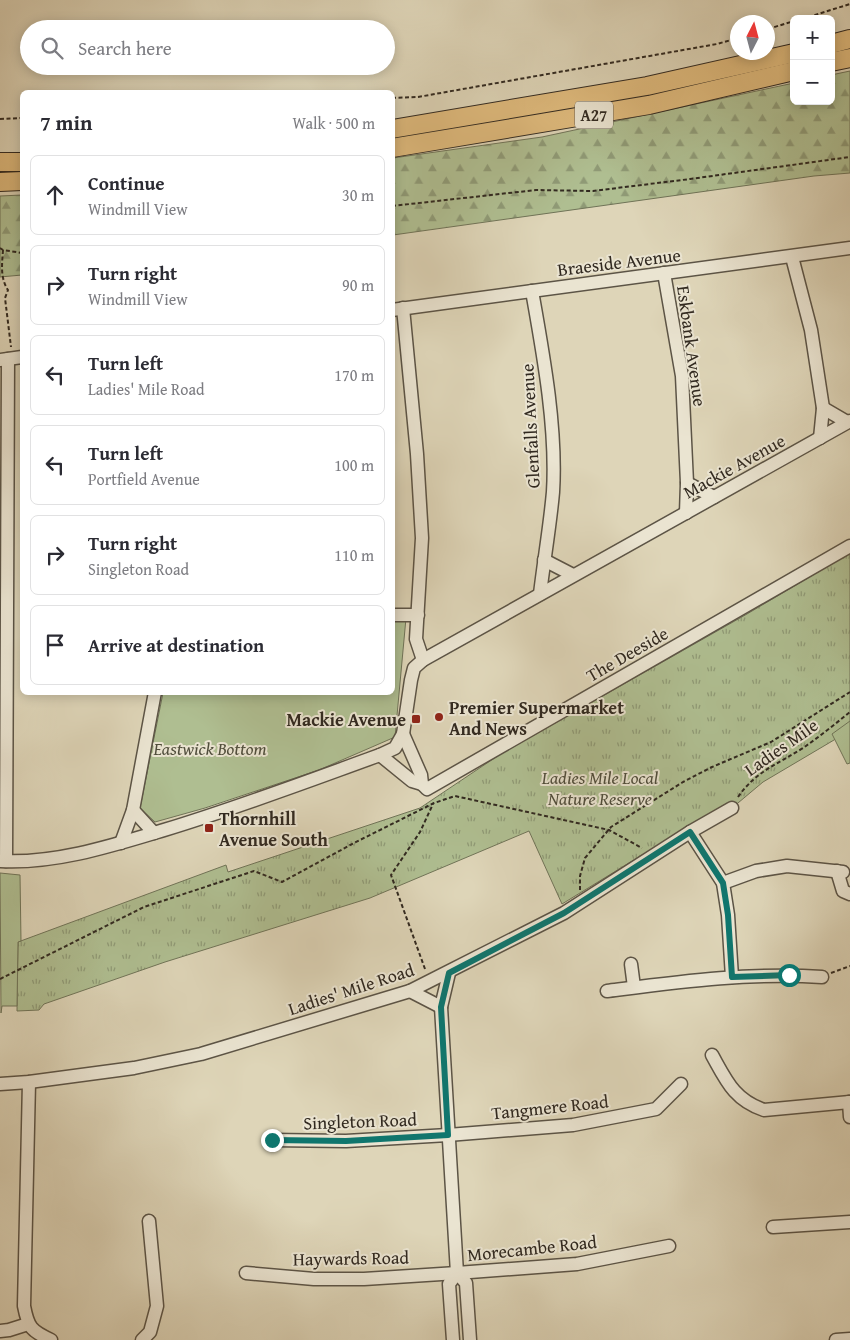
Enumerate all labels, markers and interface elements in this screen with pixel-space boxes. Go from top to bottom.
north arrow [730,15,775,60]
map controls [790,15,835,105]
button: + [790,15,835,60]
search box [20,20,395,75]
icon: search [38,34,66,62]
text: Search here [78,34,172,62]
button: − [790,60,835,105]
road number: A27 [575,102,613,128]
text: 7 min [40,107,92,138]
text: Walk · 500 m [292,111,375,135]
text: Continue [88,169,165,197]
icon: ahead [41,181,69,209]
text: 30 m [342,183,374,207]
text: Windmill View [88,197,188,221]
street label: Braeside Avenue [556,241,682,283]
text: Turn right [88,259,177,287]
icon: right [41,271,69,299]
text: 90 m [342,273,374,297]
street label: Eskbank Avenue [670,284,714,408]
text: Windmill View [88,287,188,311]
text: Turn left [88,349,163,377]
icon: left [41,361,69,389]
text: 170 m [334,363,374,387]
street label: Glenfalls Avenue [513,363,547,489]
text: Ladies' Mile Road [88,377,205,401]
street label: Mackie Avenue [678,427,790,505]
text: Turn left [88,439,163,467]
icon: left [41,451,69,479]
text: 100 m [334,453,374,477]
text: Portfield Avenue [88,467,200,491]
text: Turn right [88,529,177,557]
icon: right [41,541,69,569]
text: 110 m [334,543,374,567]
text: Singleton Road [88,557,189,581]
street label: The Deeside [581,620,673,688]
icon: arrive [41,631,69,659]
text: Arrive at destination [88,631,264,659]
place label: Premier Supermarket And News [449,694,624,742]
place label: Mackie Avenue [287,706,406,733]
marker: Premier Supermarket And News [433,711,445,723]
street label: Ladies Mile [739,712,823,782]
marker: Mackie Avenue [410,713,422,725]
park label: Eastwick Bottom [152,735,267,762]
park label: Ladies Mile Local Nature Reserve [541,764,659,812]
place label: Thornhill Avenue South [219,805,328,853]
marker: Thornhill Avenue South [203,822,215,834]
street label: Ladies' Mile Road [285,956,418,1022]
route start [778,964,801,987]
street label: Tangmere Road [490,1087,610,1127]
street label: Singleton Road [303,1106,418,1136]
route end [261,1129,284,1152]
street label: Morecambe Road [466,1228,598,1268]
street label: Haywards Road [293,1243,410,1273]

